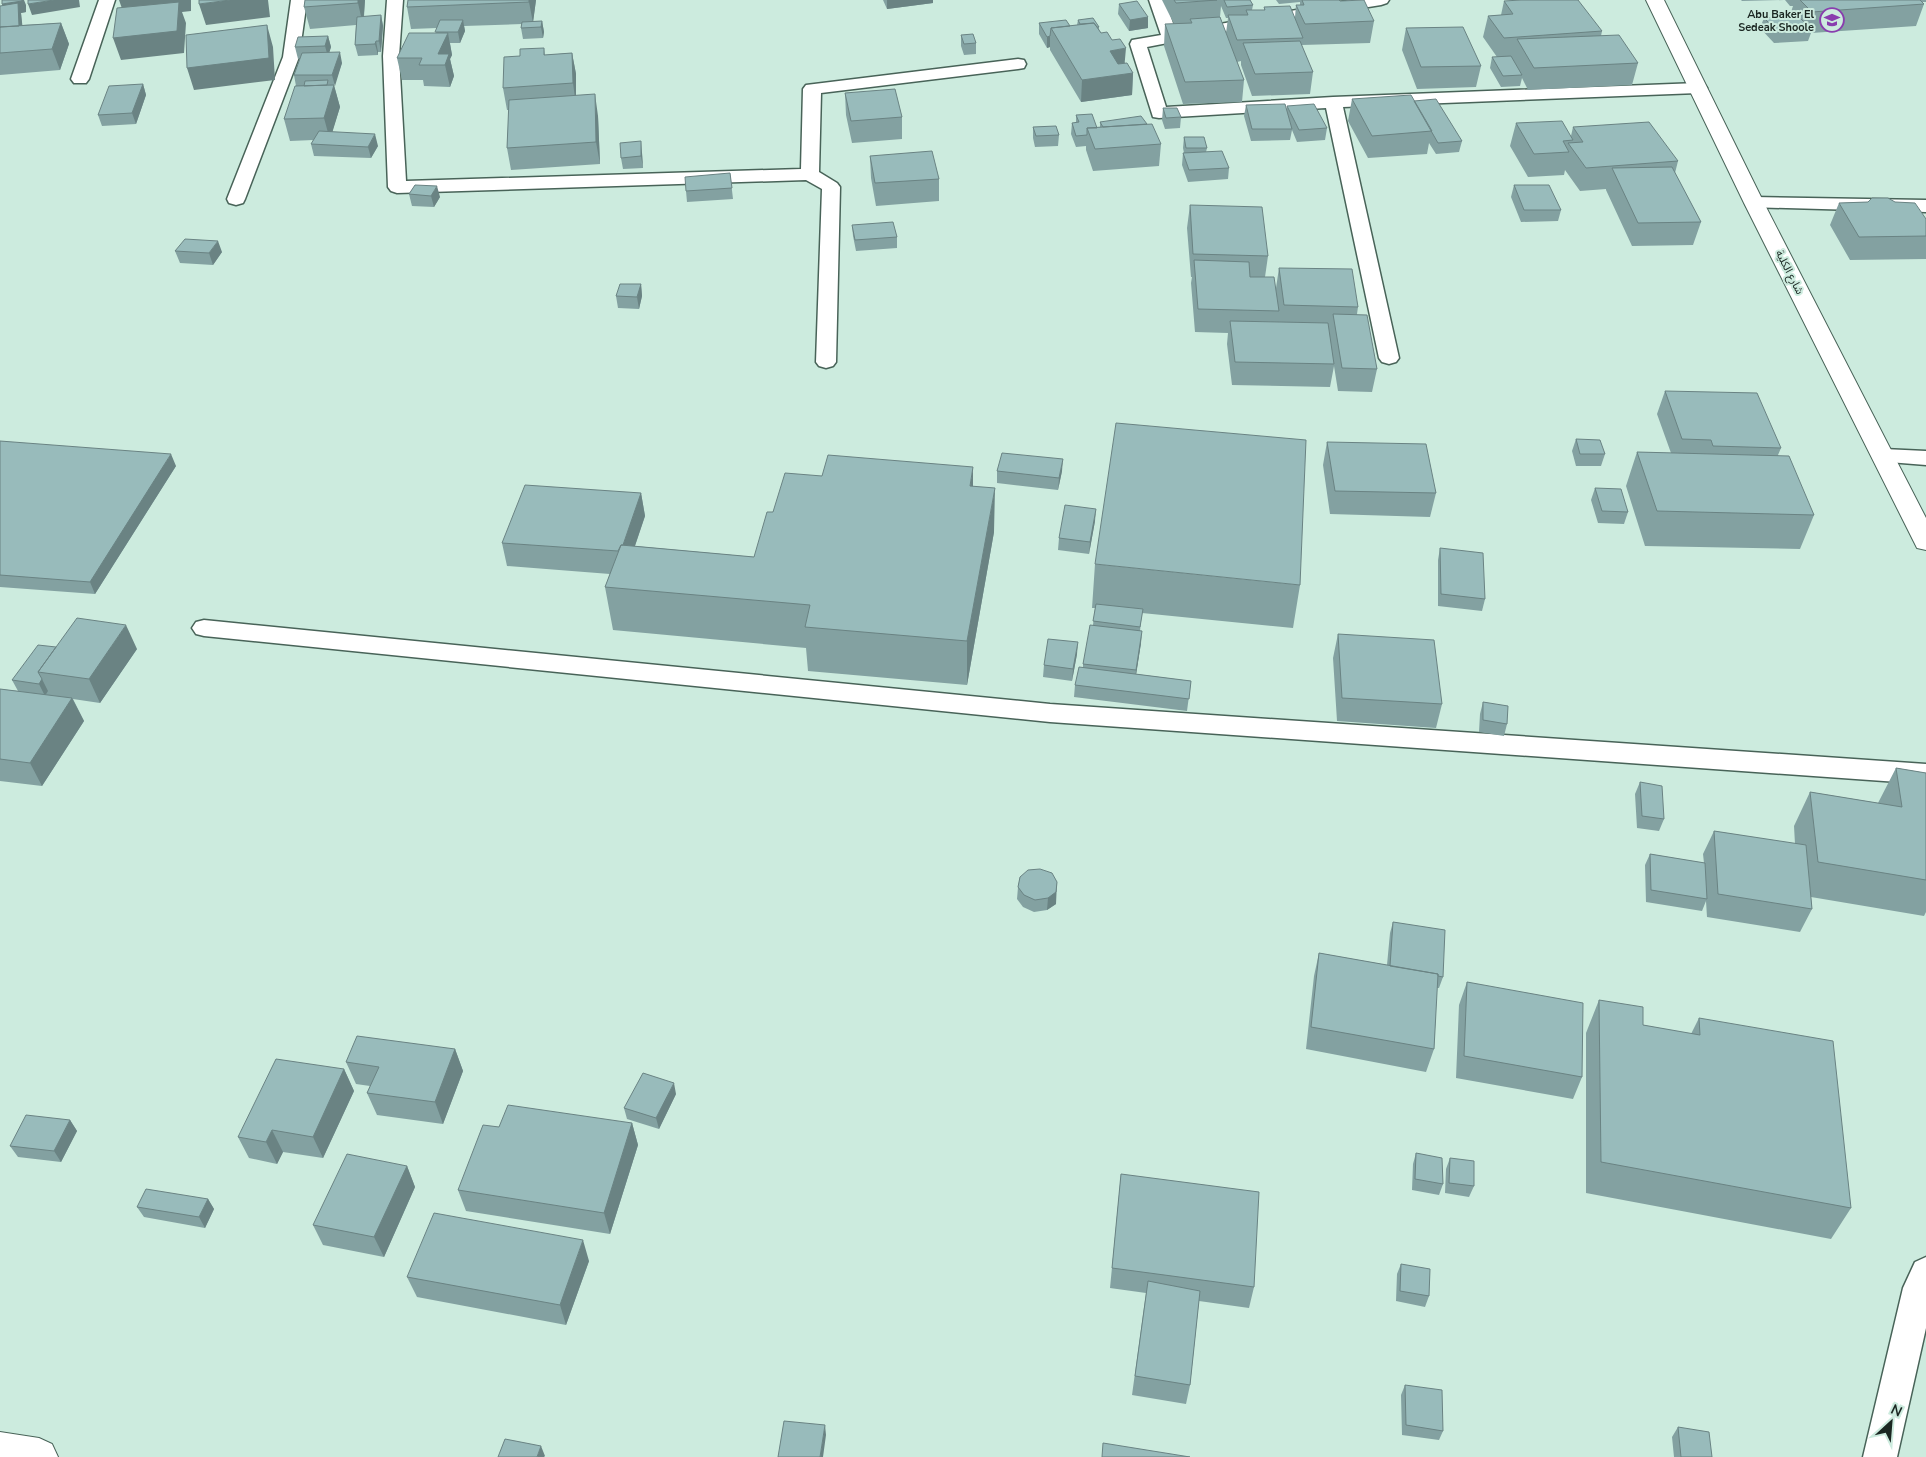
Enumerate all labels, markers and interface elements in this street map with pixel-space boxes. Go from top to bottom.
place label: Abu Baker El Sedeak Shoole [1738,7,1814,35]
school or university icon: Abu Baker El Sedeak Shoole [1819,7,1845,33]
street label: شارع الكلية [1772,247,1807,297]
north arrow [1866,1397,1916,1447]
text: N [1888,1400,1905,1422]

